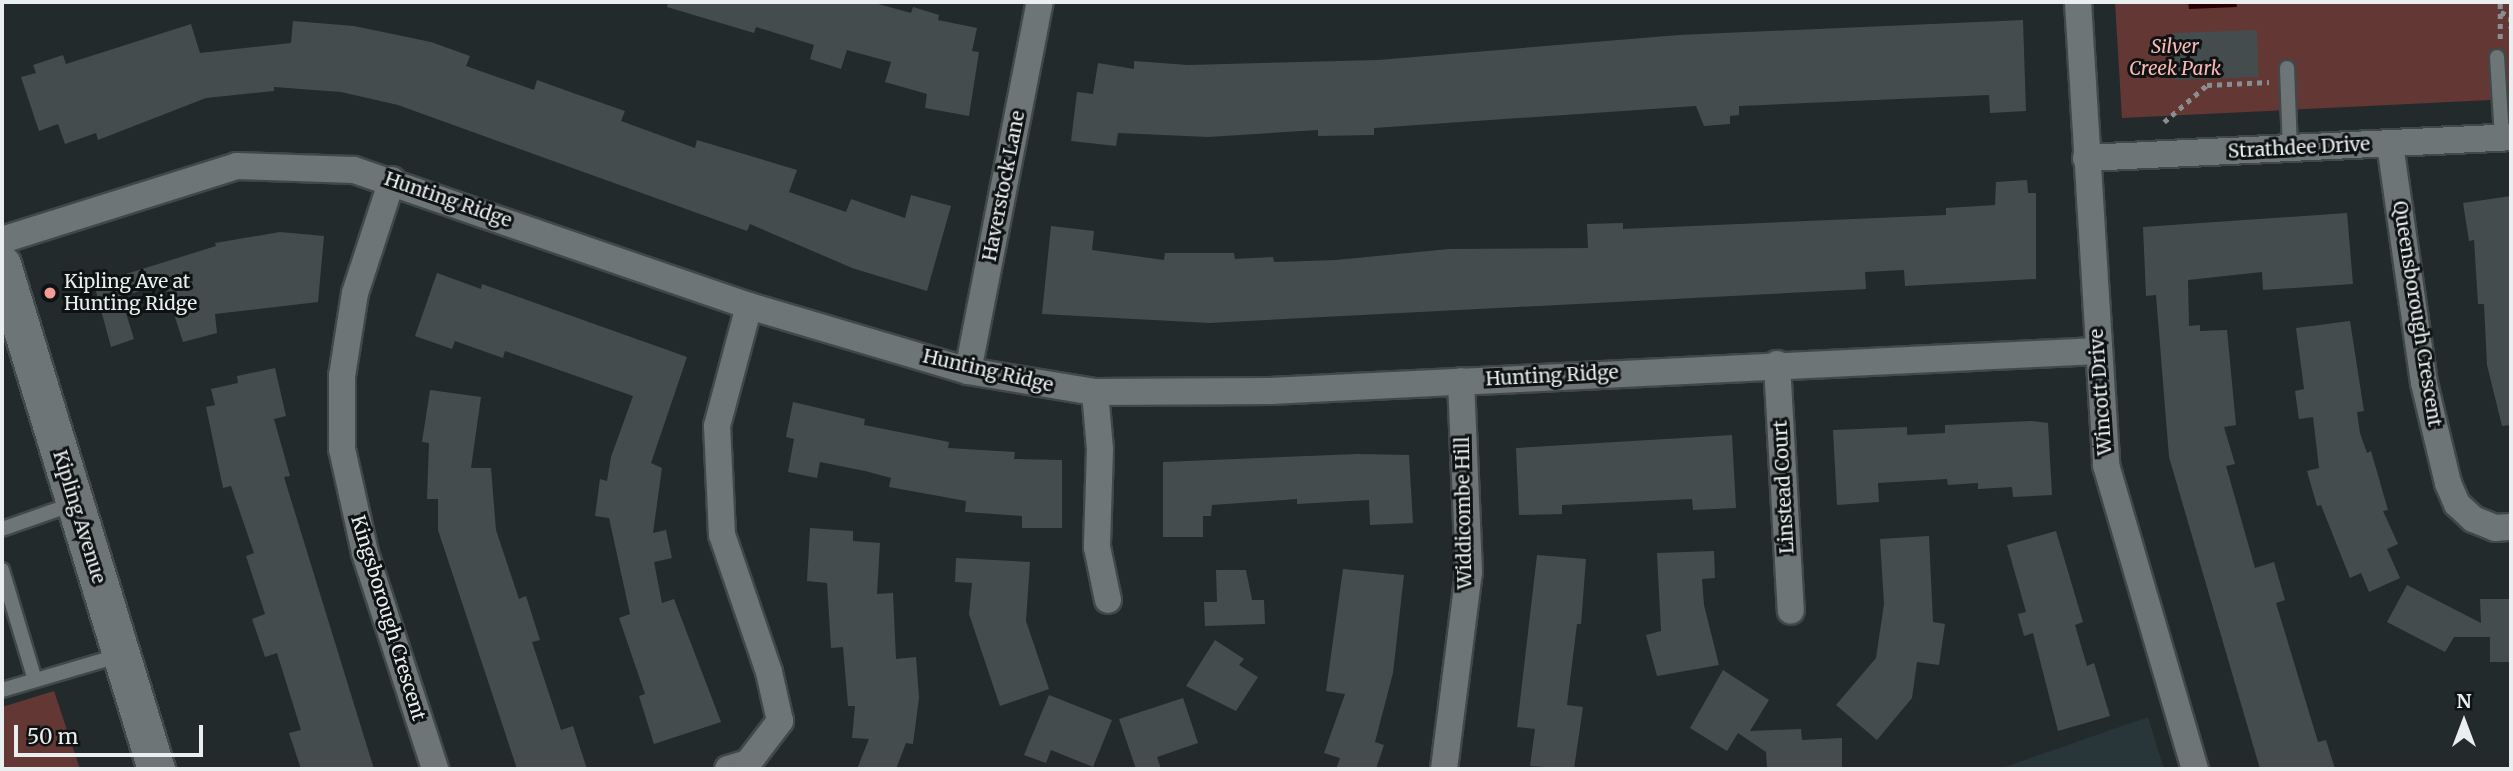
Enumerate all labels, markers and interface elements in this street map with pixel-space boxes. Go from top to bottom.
park label: Silver Creek Park [2129,36,2221,80]
street label: Haverstock Lane [978,109,1030,263]
street label: Strathdee Drive [2227,133,2371,163]
street label: Hunting Ridge [381,168,515,232]
street label: Queensborough Crescent [2388,199,2446,429]
place label: Kipling Ave at Hunting Ridge [64,271,197,315]
marker: Kipling Ave at Hunting Ridge [42,285,58,301]
street label: Wincott Drive [2085,328,2117,456]
street label: Hunting Ridge [921,345,1055,397]
street label: Hunting Ridge [1485,361,1619,391]
street label: Linstead Court [1769,420,1799,554]
street label: Widdicombe Hill [1451,437,1477,589]
street label: Kipling Avenue [48,448,110,586]
street label: Kingsborough Crescent [346,513,430,723]
north arrow [2429,687,2499,757]
text: N [2456,689,2472,713]
scale bar [18,712,206,756]
text: 50 m [27,723,78,750]

